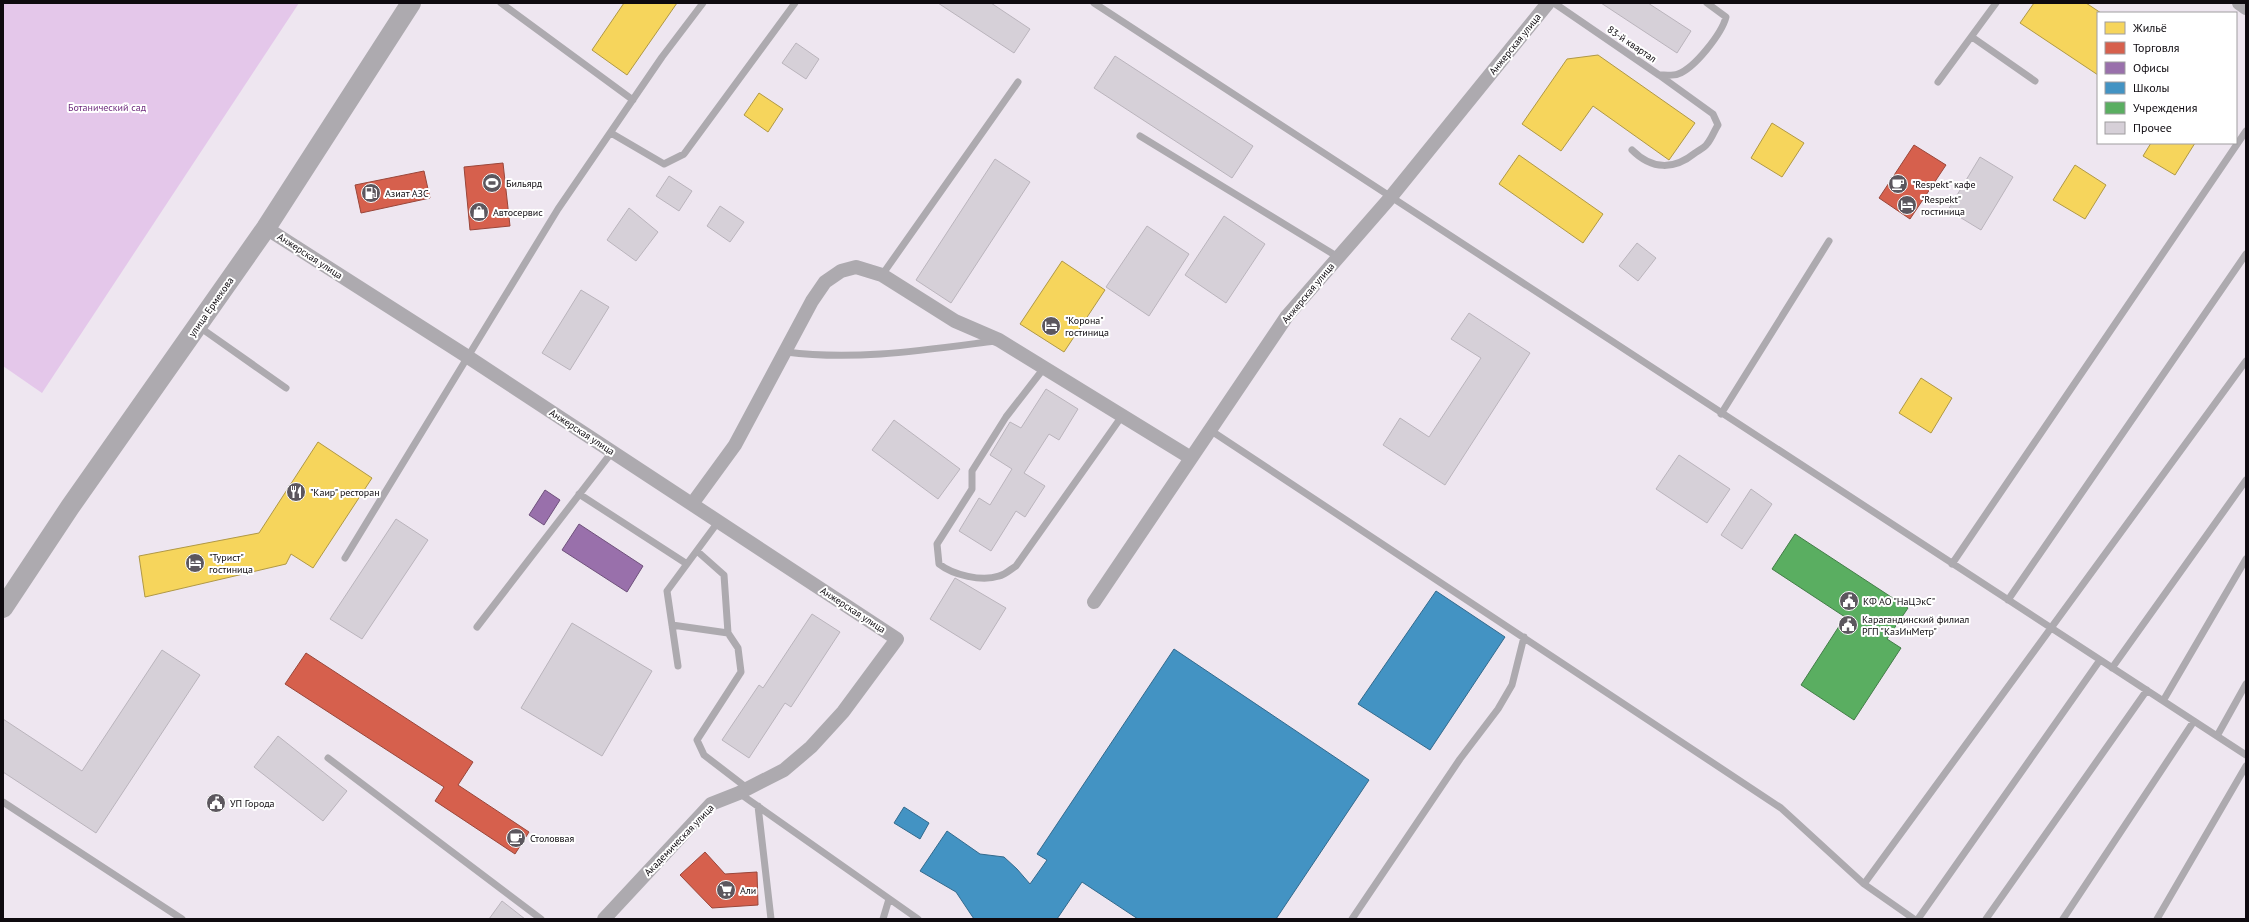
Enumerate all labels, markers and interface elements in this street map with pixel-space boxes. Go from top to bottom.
street label: Анжерская улица [1486,11,1544,77]
legend [2097,12,2237,144]
text: Жильё [2132,20,2167,35]
street label: 83-й квартал [1605,23,1659,65]
text: Торговля [2133,40,2179,55]
text: Офисы [2133,60,2169,75]
text: Школы [2133,80,2169,95]
text: Учреждения [2133,100,2197,115]
park label: Ботанический сад [68,101,147,114]
text: Прочее [2133,120,2172,135]
sports icon: Бильярд [481,172,503,194]
cafe icon: "Respekt" кафе [1887,173,1909,195]
place label: Бильярд [506,177,543,190]
place label: "Respekt" кафе [1912,178,1976,191]
fuel station icon: Азиат АЗС [360,182,382,204]
place label: Азиат АЗС [385,187,429,200]
place label: "Respekt" гостиница [1921,193,1965,218]
hotel icon: "Respekt" гостиница [1896,194,1918,216]
shop icon: Автосервис [468,201,490,223]
place label: Автосервис [493,206,543,219]
street label: Анжерская улица [275,230,345,282]
street label: Анжерская улица [1279,260,1337,326]
street label: улица Ермекова [185,274,237,340]
place label: "Корона" гостиница [1065,314,1109,339]
hotel icon: "Корона" гостиница [1040,315,1062,337]
street label: Анжерская улица [547,406,617,458]
restaurant icon: "Каир" ресторан [285,481,307,503]
place label: "Каир" ресторан [310,486,380,499]
place label: "Турист" гостиница [209,551,253,576]
hotel icon: "Турист" гостиница [184,552,206,574]
street label: Анжерская улица [818,584,888,636]
public building icon: КФ АО "НаЦЭкС" [1838,590,1860,612]
place label: КФ АО "НаЦЭкС" [1863,595,1935,608]
place label: Карагандинский филиал РГП "КазИнМетр" [1862,613,1969,638]
public building icon: Карагандинский филиал РГП "КазИнМетр" [1837,614,1859,636]
public building icon: УП Города [205,792,227,814]
place label: УП Города [230,797,275,810]
street label: Академическая улица [641,801,717,879]
cafe icon: Столоввая [505,827,527,849]
place label: Столоввая [530,832,575,845]
supermarket icon: Али [715,879,737,901]
place label: Али [740,884,756,897]

